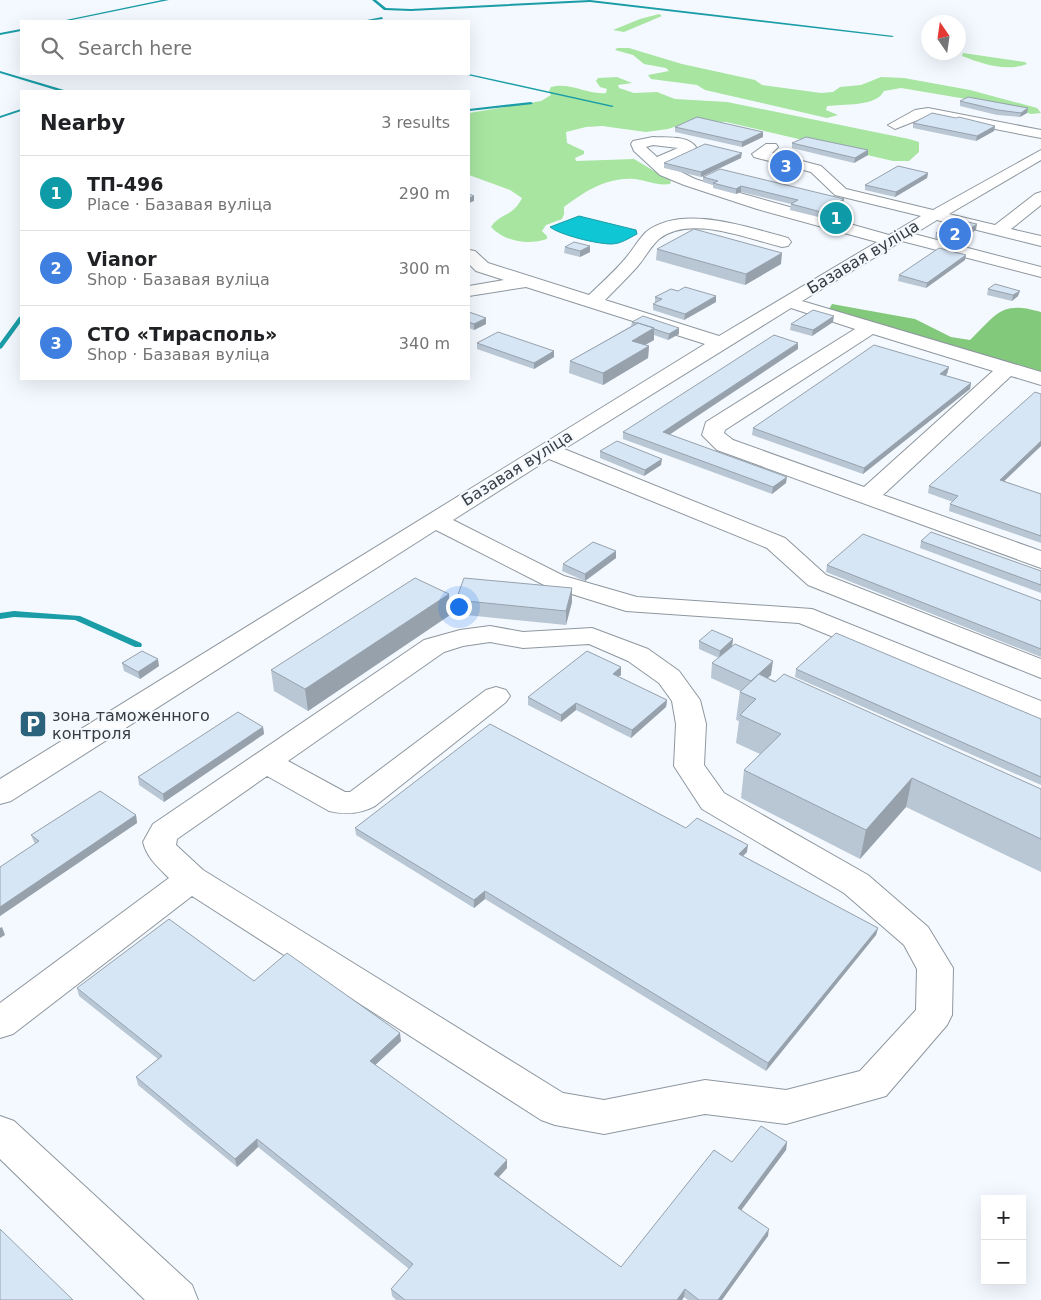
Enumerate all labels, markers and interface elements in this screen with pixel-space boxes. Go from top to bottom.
north arrow [921,15,966,60]
search box [20,20,470,75]
icon: search [38,34,66,62]
text: Search here [78,37,192,59]
text: Nearby [40,111,125,135]
text: 3 results [381,113,450,132]
pin: 3 [770,147,802,185]
text: ТП-496 [87,173,163,195]
text: 1 [50,184,62,203]
text: 290 m [399,184,450,203]
text: Place · Базавая вуліца [87,195,272,214]
pin: 1 [820,199,852,237]
pin: 2 [939,215,971,253]
street label: Базавая вуліца [804,216,922,298]
text: Vianor [87,248,157,270]
text: 2 [50,259,62,278]
text: 300 m [399,259,450,278]
text: Shop · Базавая вуліца [87,270,270,289]
text: СТО «Тирасполь» [87,323,277,345]
text: 3 [50,334,62,353]
text: 340 m [399,334,450,353]
text: Shop · Базавая вуліца [87,345,270,364]
street label: Базавая вуліца [458,426,576,510]
your location [446,594,472,620]
place label: зона таможенного контроля [52,706,210,743]
parking icon: зона таможенного контроля [18,709,48,739]
map controls [981,1195,1026,1285]
button: + [981,1195,1026,1240]
button: − [981,1240,1026,1285]

